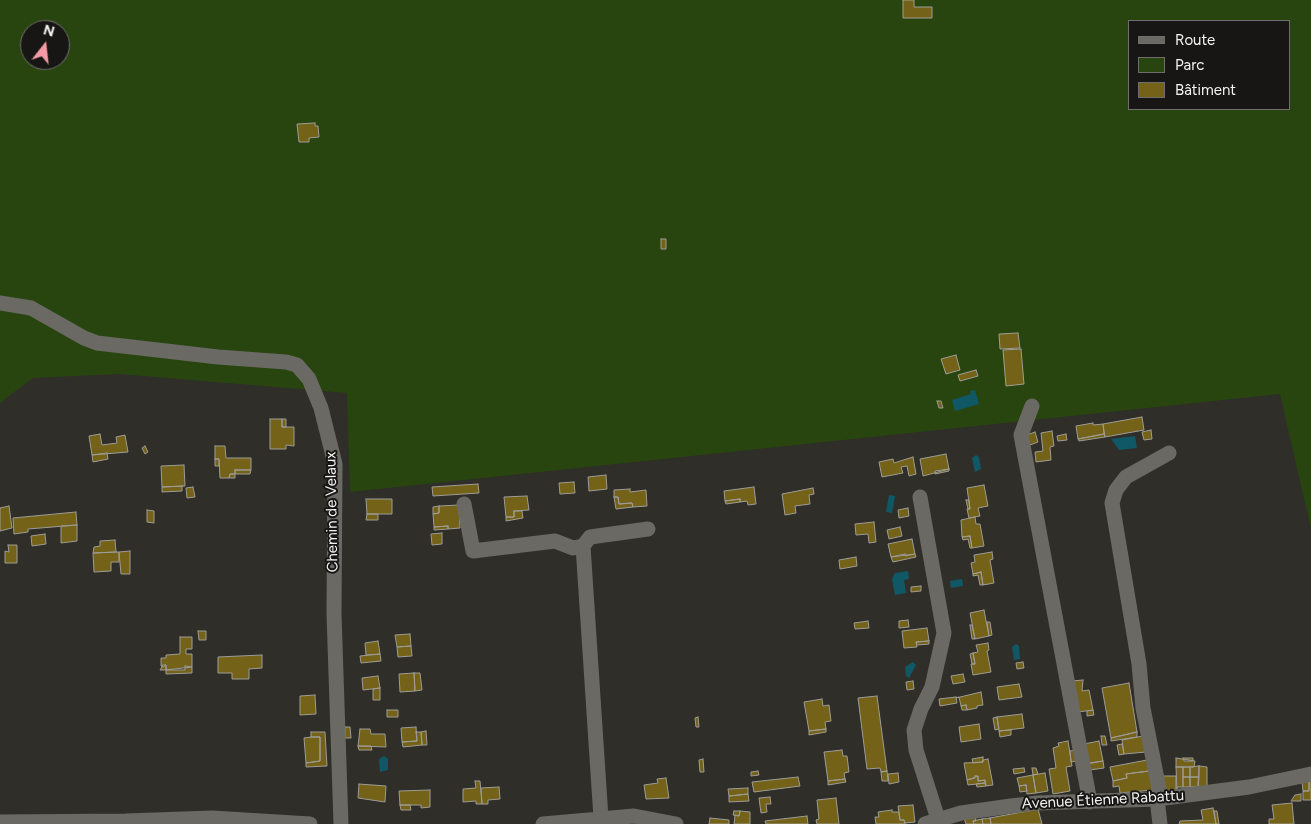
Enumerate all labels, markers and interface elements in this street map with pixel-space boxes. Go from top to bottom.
north arrow [20,20,70,70]
legend [1128,20,1291,110]
text: N [41,21,57,41]
text: Route [1175,31,1215,49]
text: Parc [1175,56,1204,74]
text: Bâtiment [1175,81,1236,99]
street label: Chemin de Velaux [322,451,342,573]
street label: Avenue Étienne Rabattu [1021,787,1185,813]

